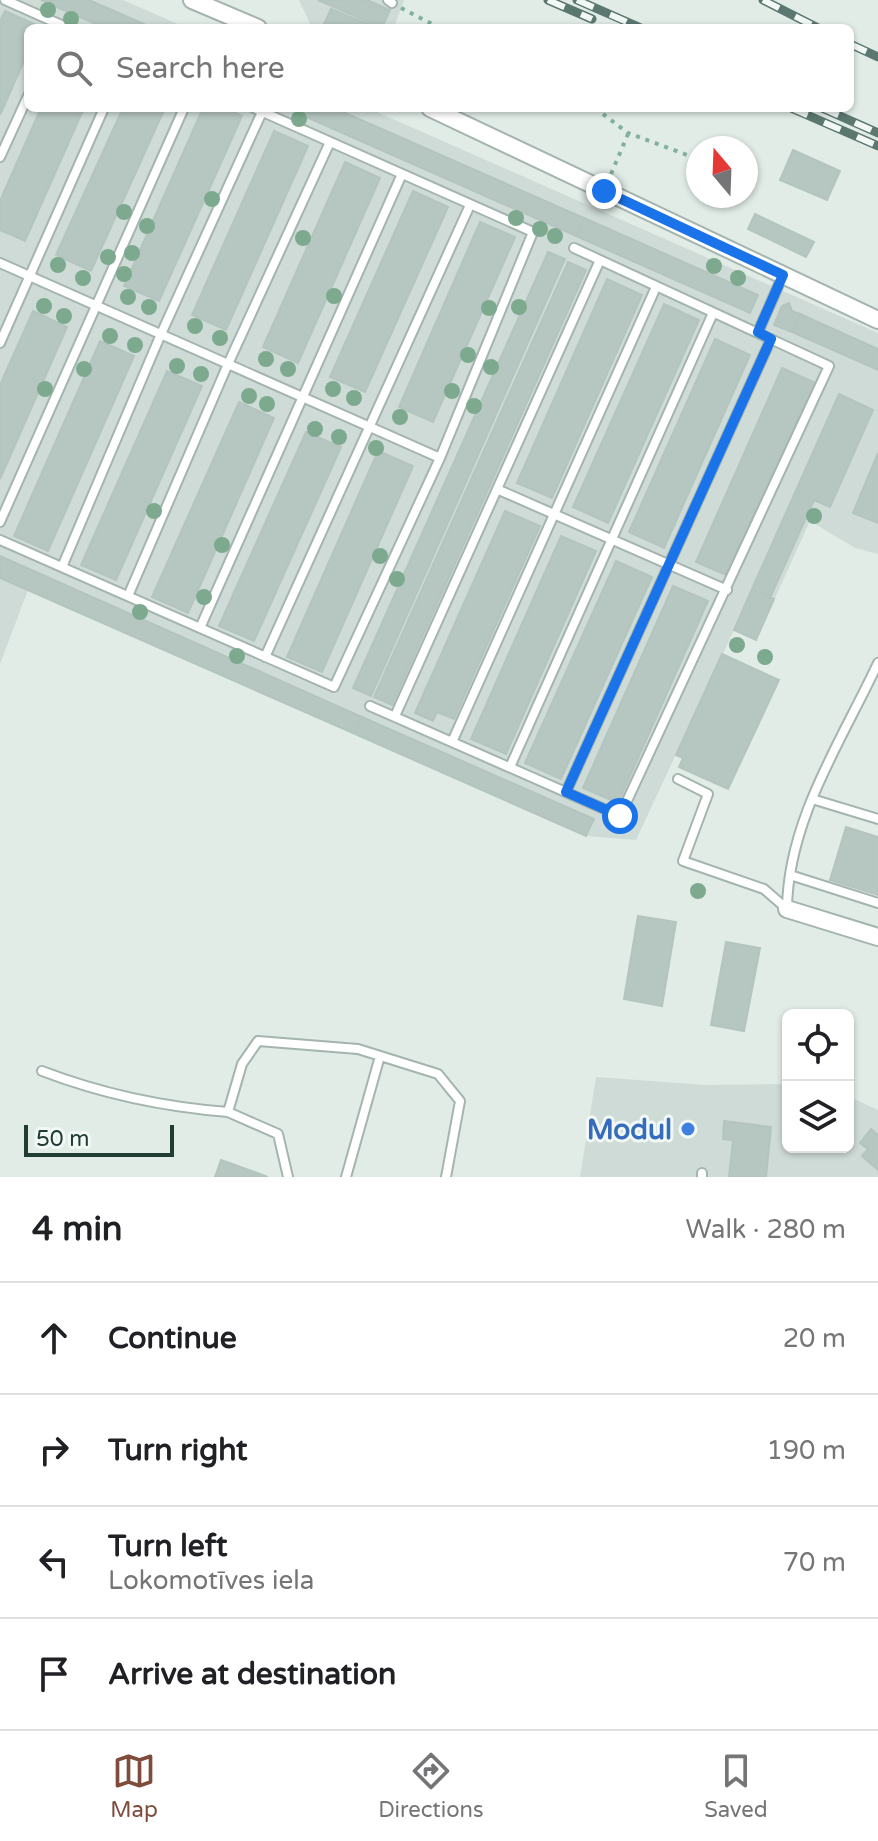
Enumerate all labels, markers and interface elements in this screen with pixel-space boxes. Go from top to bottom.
search box [24,24,854,112]
icon: search [52,46,96,90]
text: Search here [116,50,285,87]
north arrow [686,136,758,208]
route end [586,173,622,209]
route start [602,798,638,834]
map controls [782,1009,854,1153]
button: locate [782,1009,854,1081]
button: layers [782,1081,854,1153]
place label: Modul [587,1113,672,1147]
marker: Modul [679,1120,697,1138]
scale bar [24,1121,174,1157]
text: 50 m [36,1126,90,1152]
text: 4 min [32,1209,123,1250]
text: Walk · 280 m [686,1214,846,1245]
icon: ahead [32,1316,76,1360]
text: Continue [108,1320,237,1357]
text: 20 m [783,1323,846,1354]
icon: right [32,1428,76,1472]
text: Turn right [108,1432,248,1469]
text: 190 m [766,1435,846,1466]
text: Turn left [108,1528,227,1565]
icon: left [32,1540,76,1584]
text: 70 m [783,1547,846,1578]
text: Lokomotīves iela [108,1565,314,1596]
icon: arrive [32,1652,76,1696]
text: Arrive at destination [108,1656,396,1693]
tab: Map [110,1749,158,1823]
tab: Directions [378,1749,484,1823]
tab: Saved [704,1749,768,1823]

